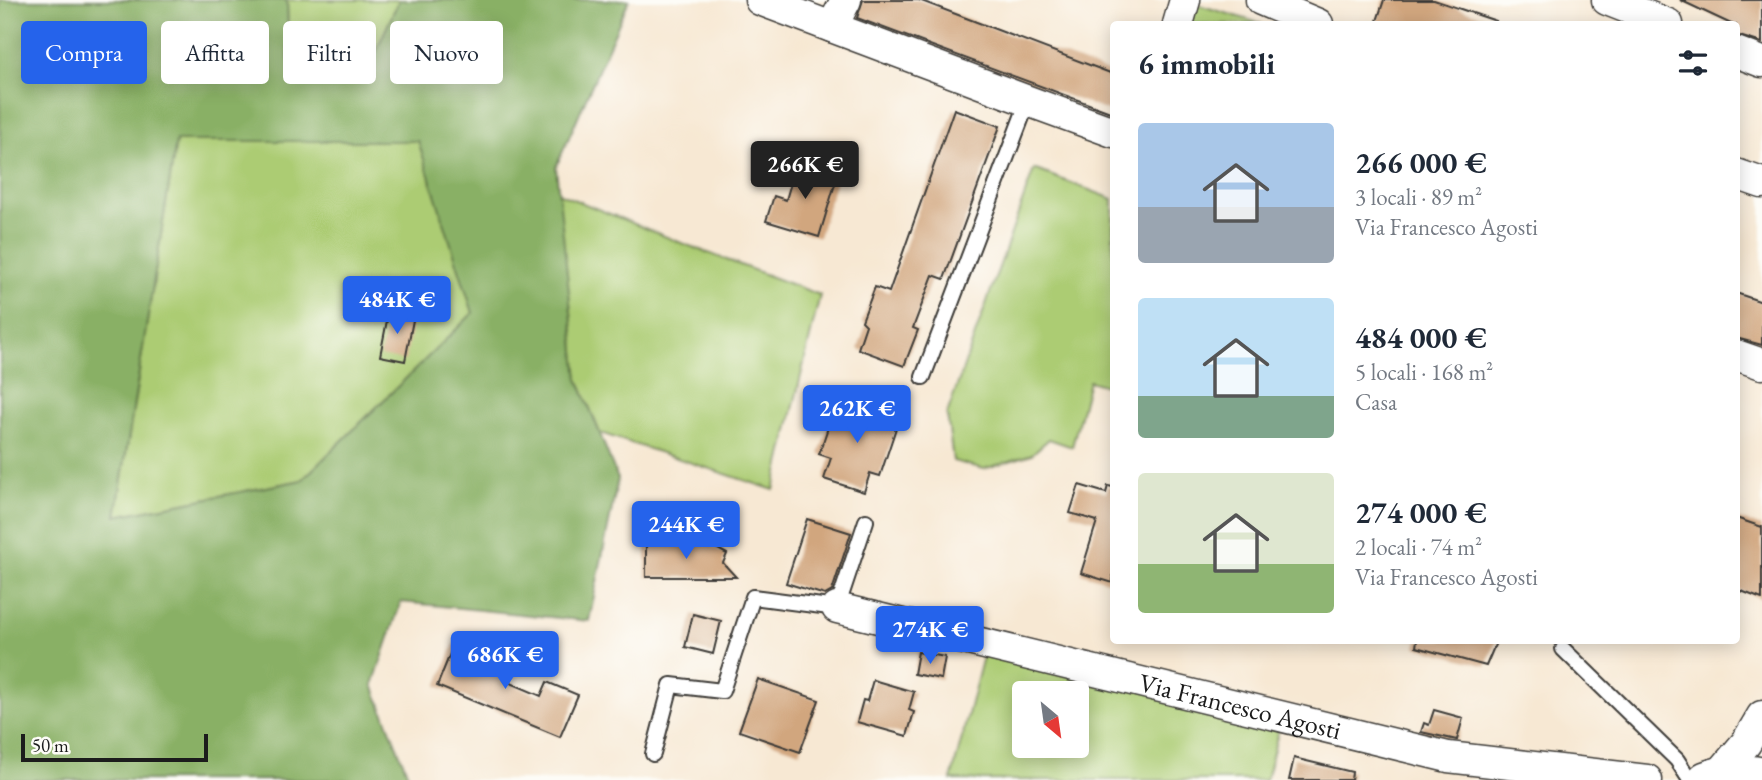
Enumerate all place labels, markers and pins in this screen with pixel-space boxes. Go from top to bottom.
pin: 266K € [748,142,862,201]
pin: 484K € [340,276,454,336]
pin: 262K € [800,386,914,445]
pin: 244K € [629,502,743,561]
pin: 274K € [873,606,987,666]
pin: 686K € [448,632,562,691]

